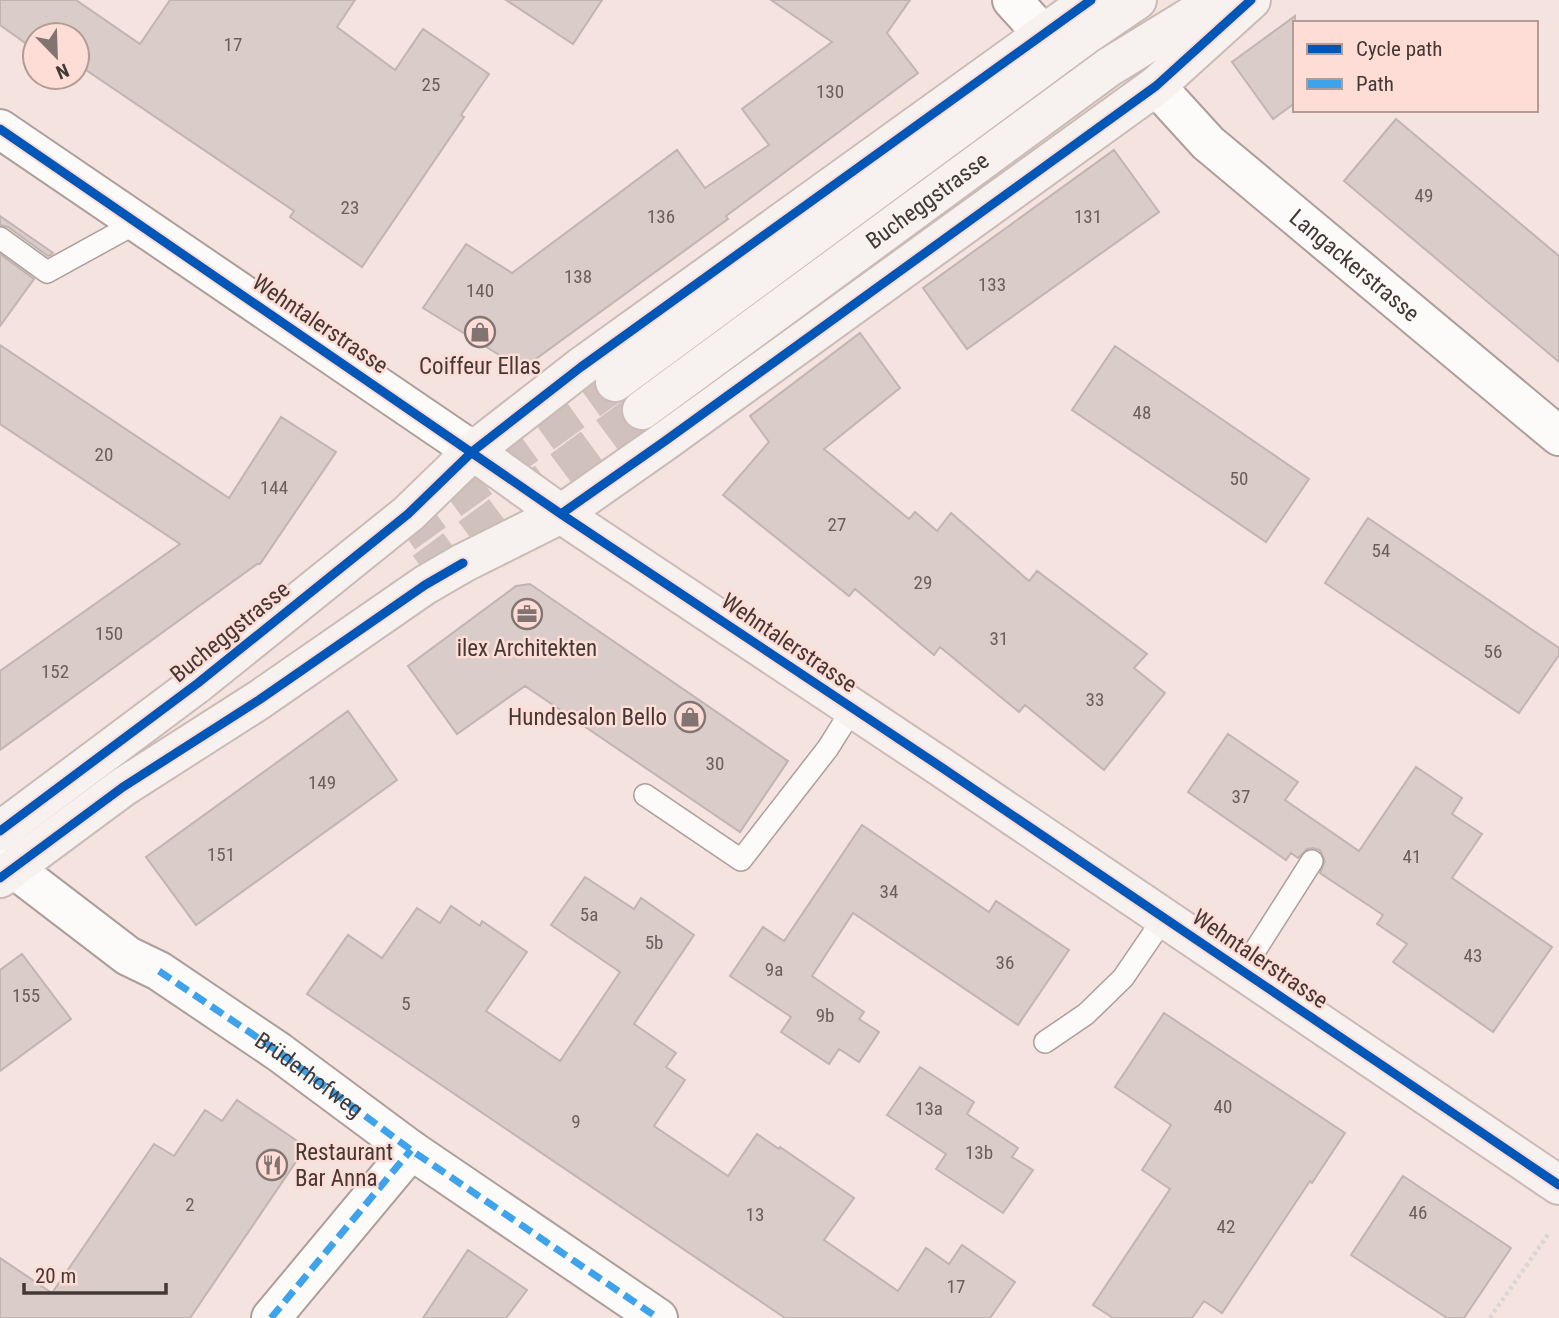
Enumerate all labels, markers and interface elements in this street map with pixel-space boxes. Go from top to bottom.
north arrow [21,21,91,91]
legend [1293,21,1538,112]
house number: 17 [224,33,242,56]
text: Cycle path [1356,37,1442,61]
text: N [53,58,72,84]
text: Path [1356,72,1394,96]
house number: 25 [422,73,440,96]
house number: 130 [816,80,844,103]
street label: Bucheggstrasse [861,146,994,254]
house number: 49 [1415,184,1433,207]
house number: 23 [341,196,359,219]
street label: Langackerstrasse [1284,203,1425,327]
house number: 136 [647,205,675,228]
house number: 131 [1074,205,1102,228]
house number: 138 [564,265,592,288]
street label: Wehntalerstrasse [247,269,393,379]
house number: 133 [978,273,1006,296]
house number: 140 [466,279,494,302]
shop icon: Coiffeur Ellas [463,315,497,349]
place label: Coiffeur Ellas [419,353,541,380]
house number: 48 [1133,401,1151,424]
house number: 20 [95,443,113,466]
house number: 50 [1230,467,1248,490]
house number: 144 [260,476,288,499]
house number: 27 [828,513,846,536]
house number: 54 [1372,539,1390,562]
house number: 29 [914,571,932,594]
street label: Bucheggstrasse [165,576,295,688]
street label: Wehntalerstrasse [716,588,862,698]
office icon: ilex Architekten [510,597,544,631]
house number: 150 [95,622,123,645]
house number: 31 [990,627,1008,650]
place label: ilex Architekten [457,635,597,662]
house number: 56 [1484,640,1502,663]
house number: 152 [41,660,69,683]
house number: 33 [1086,688,1104,711]
shop icon: Hundesalon Bello [673,700,707,734]
place label: Hundesalon Bello [508,704,667,731]
house number: 30 [706,752,724,775]
house number: 149 [308,771,336,794]
house number: 37 [1232,785,1250,808]
house number: 151 [207,843,235,866]
house number: 41 [1403,845,1421,868]
house number: 34 [880,880,898,903]
house number: 5a [580,903,598,926]
street label: Wehntalerstrasse [1187,904,1333,1014]
house number: 5b [645,931,663,954]
house number: 43 [1464,944,1482,967]
house number: 36 [996,951,1014,974]
house number: 9a [765,958,783,981]
house number: 155 [12,984,40,1007]
house number: 5 [401,992,411,1015]
house number: 9b [816,1004,834,1027]
street label: Brüderhofweg [250,1026,368,1123]
house number: 40 [1214,1095,1232,1118]
house number: 13a [915,1097,943,1120]
house number: 9 [571,1110,581,1133]
place label: Restaurant Bar Anna [295,1139,393,1192]
house number: 13b [965,1141,993,1164]
restaurant icon: Restaurant Bar Anna [255,1148,289,1182]
house number: 2 [185,1193,195,1216]
house number: 46 [1409,1201,1427,1224]
house number: 13 [746,1203,764,1226]
house number: 42 [1217,1215,1235,1238]
scale bar [24,1252,166,1296]
text: 20 m [35,1264,76,1288]
house number: 17 [947,1275,965,1298]

